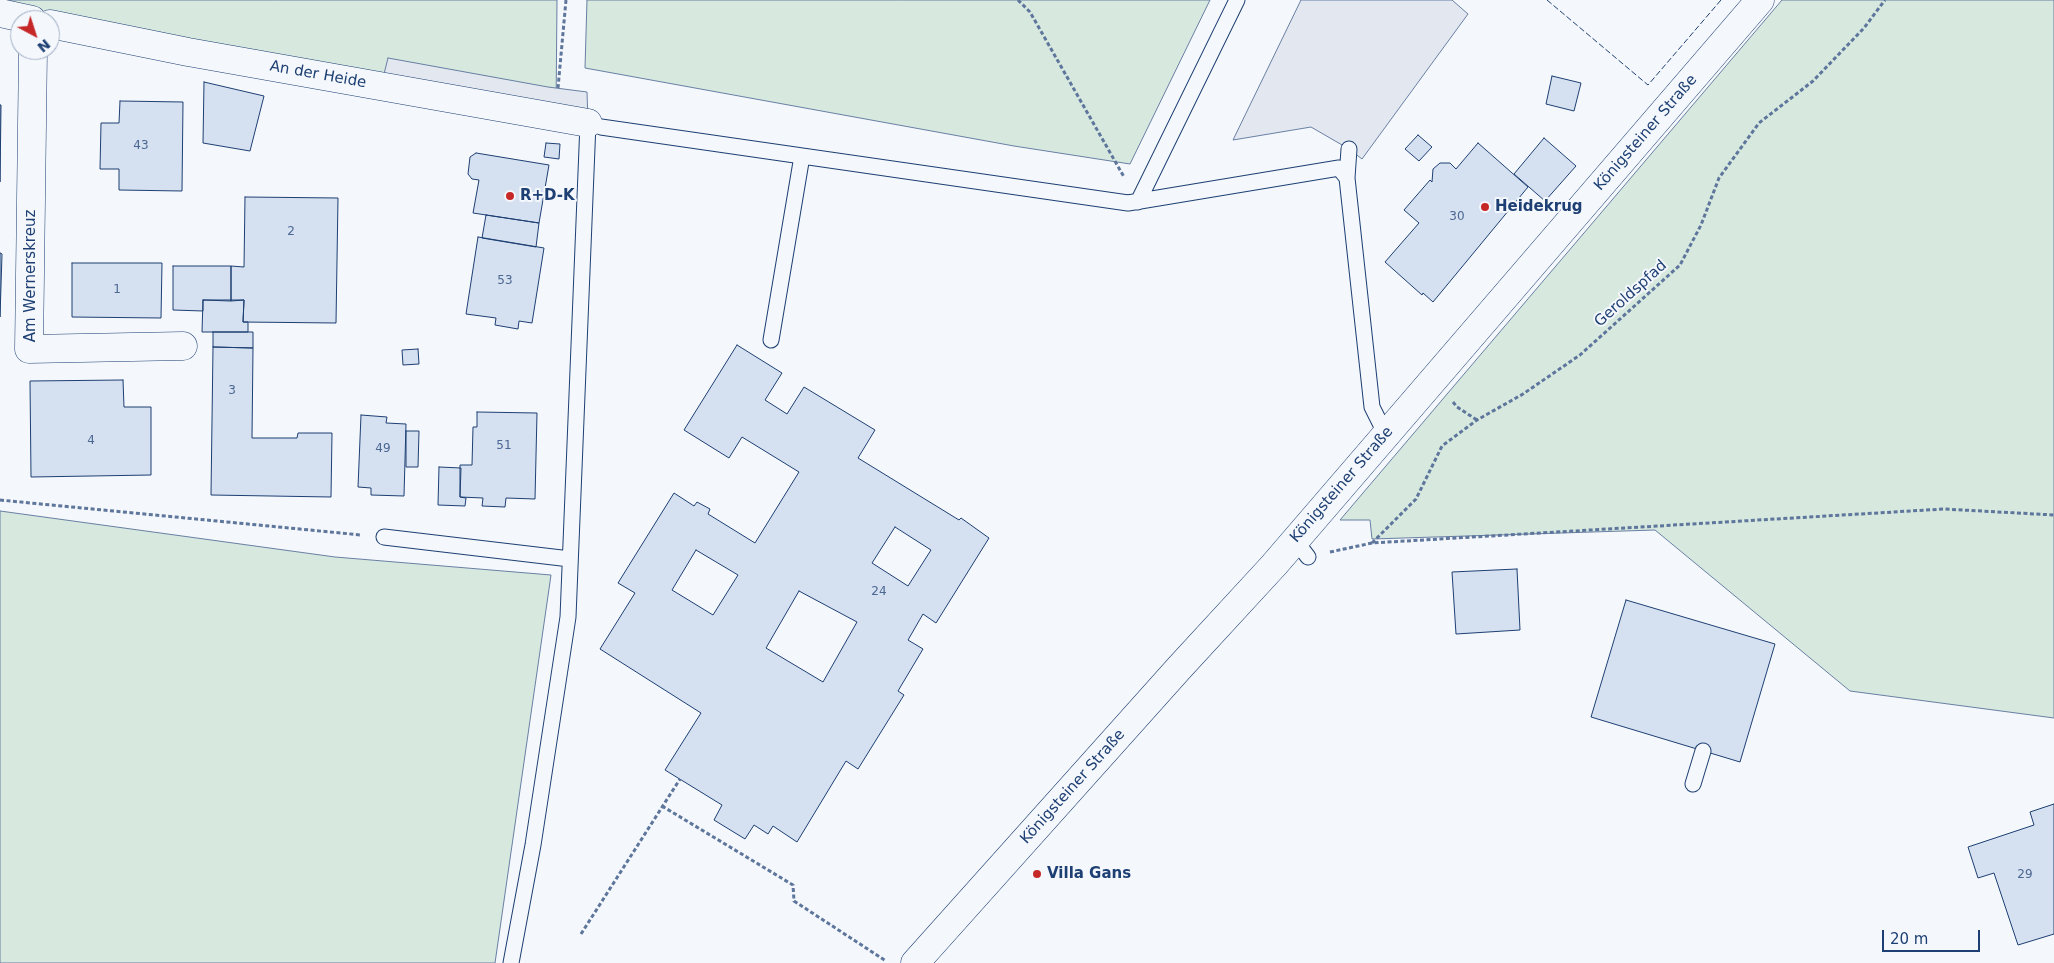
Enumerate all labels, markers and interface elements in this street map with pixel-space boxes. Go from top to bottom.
north arrow [10,10,60,60]
text: N [34,36,54,56]
street label: An der Heide [268,58,368,92]
street label: Königsteiner Straße [1591,71,1701,195]
house number: 43 [133,139,149,153]
place label: R+D-K [520,187,575,205]
marker: R+D-K [504,190,516,202]
place label: Heidekrug [1495,198,1583,216]
marker: Heidekrug [1479,201,1491,213]
street label: Am Wernerskreuz [22,210,40,342]
house number: 30 [1449,210,1465,224]
house number: 2 [287,225,295,239]
street label: Geroldspfad [1591,257,1671,331]
house number: 53 [497,274,513,288]
house number: 1 [113,283,121,297]
house number: 3 [228,384,236,398]
street label: Königsteiner Straße [1287,423,1397,547]
house number: 4 [87,434,95,448]
house number: 51 [496,439,512,453]
house number: 49 [375,442,391,456]
house number: 24 [871,585,887,599]
street label: Königsteiner Straße [1017,726,1129,848]
place label: Villa Gans [1047,865,1131,883]
marker: Villa Gans [1031,868,1043,880]
house number: 29 [2017,868,2033,882]
scale bar [1884,920,1982,952]
text: 20 m [1890,930,1928,948]

